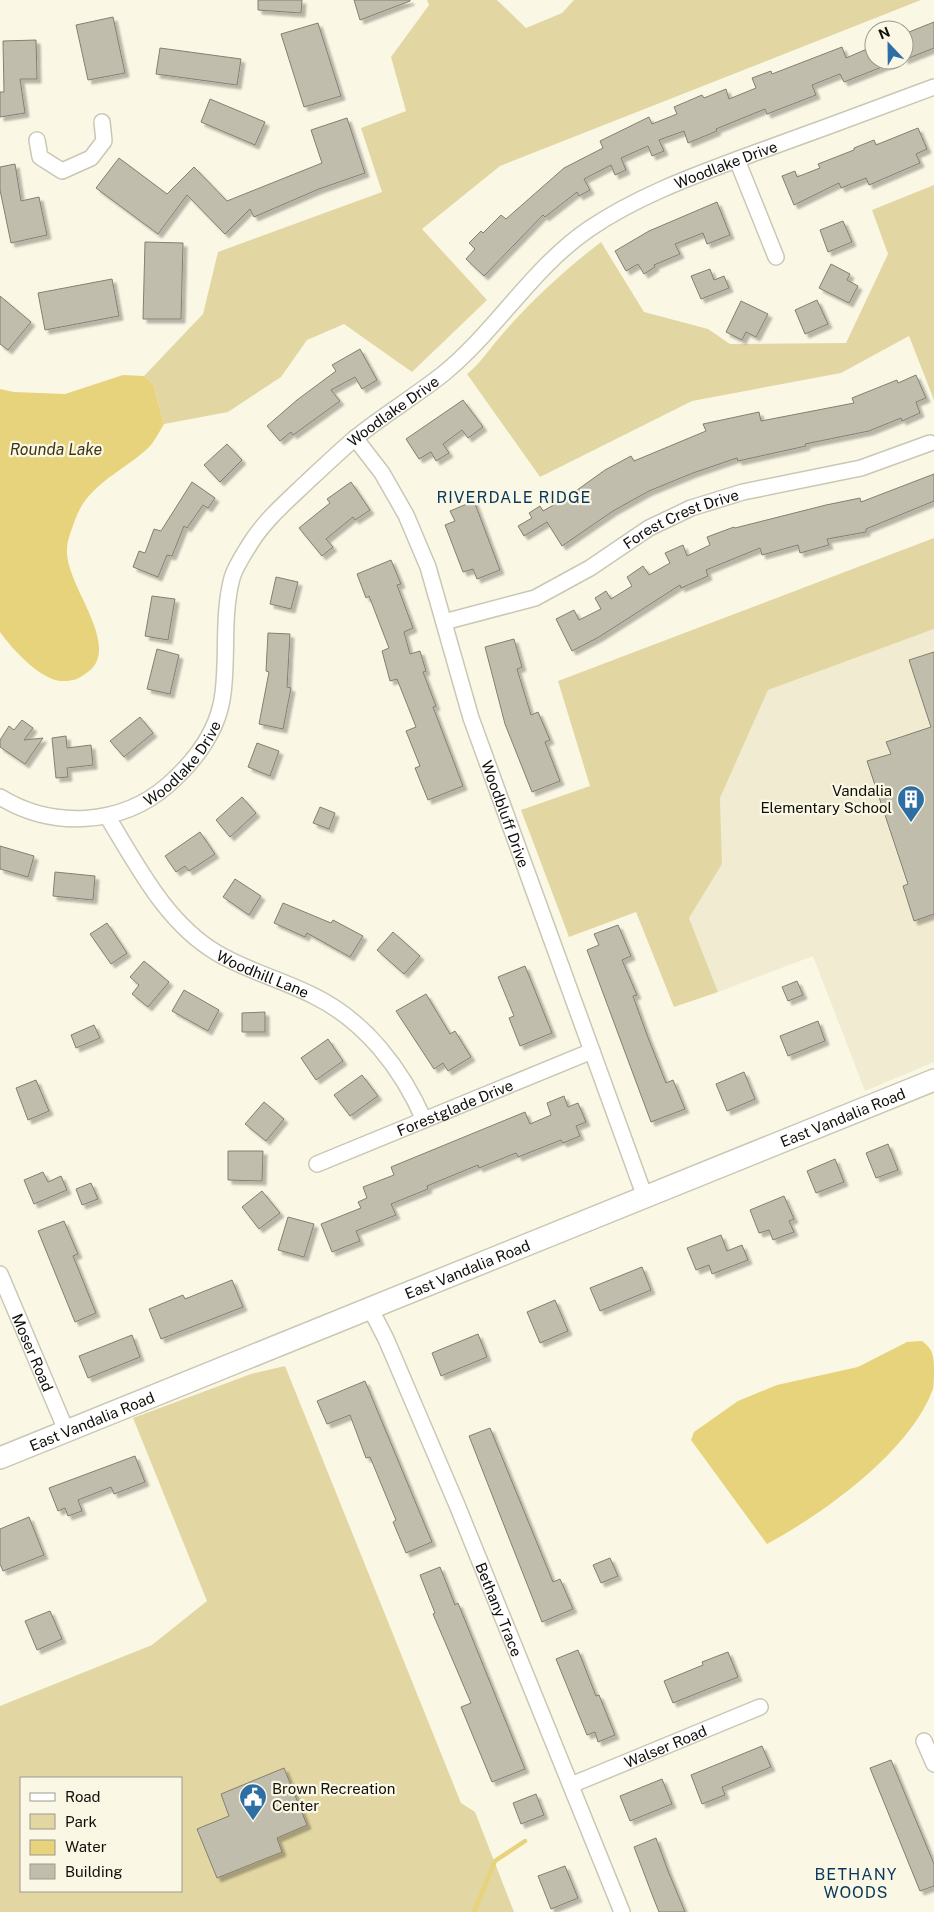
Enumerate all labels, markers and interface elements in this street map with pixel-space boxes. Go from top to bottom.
north arrow [864,20,914,70]
text: N [876,23,892,42]
street label: Woodlake Drive [672,137,779,192]
street label: Woodlake Drive [344,372,442,450]
water label: Rounda Lake [10,440,103,459]
street label: Forest Crest Drive [619,485,741,552]
district label: RIVERDALE RIDGE [436,488,592,507]
street label: Woodlake Drive [140,718,224,809]
street label: Woodbluff Drive [479,758,533,870]
place label: Vandalia Elementary School [760,782,892,816]
building icon: Vandalia Elementary School [896,784,926,823]
street label: Woodhill Lane [214,946,312,1001]
street label: Forestglade Drive [394,1076,515,1139]
street label: East Vandalia Road [778,1084,908,1150]
street label: East Vandalia Road [402,1236,532,1302]
street label: Moser Road [9,1311,57,1394]
street label: East Vandalia Road [27,1388,157,1454]
street label: Bethany Trace [473,1560,526,1659]
street label: Walser Road [622,1722,709,1771]
legend [20,1777,182,1892]
place label: Brown Recreation Center [272,1780,395,1814]
public building icon: Brown Recreation Center [238,1782,268,1821]
text: Road [65,1788,101,1805]
text: Park [65,1813,97,1830]
text: Water [65,1838,107,1855]
text: Building [65,1863,123,1880]
district label: BETHANY WOODS [815,1865,897,1902]

